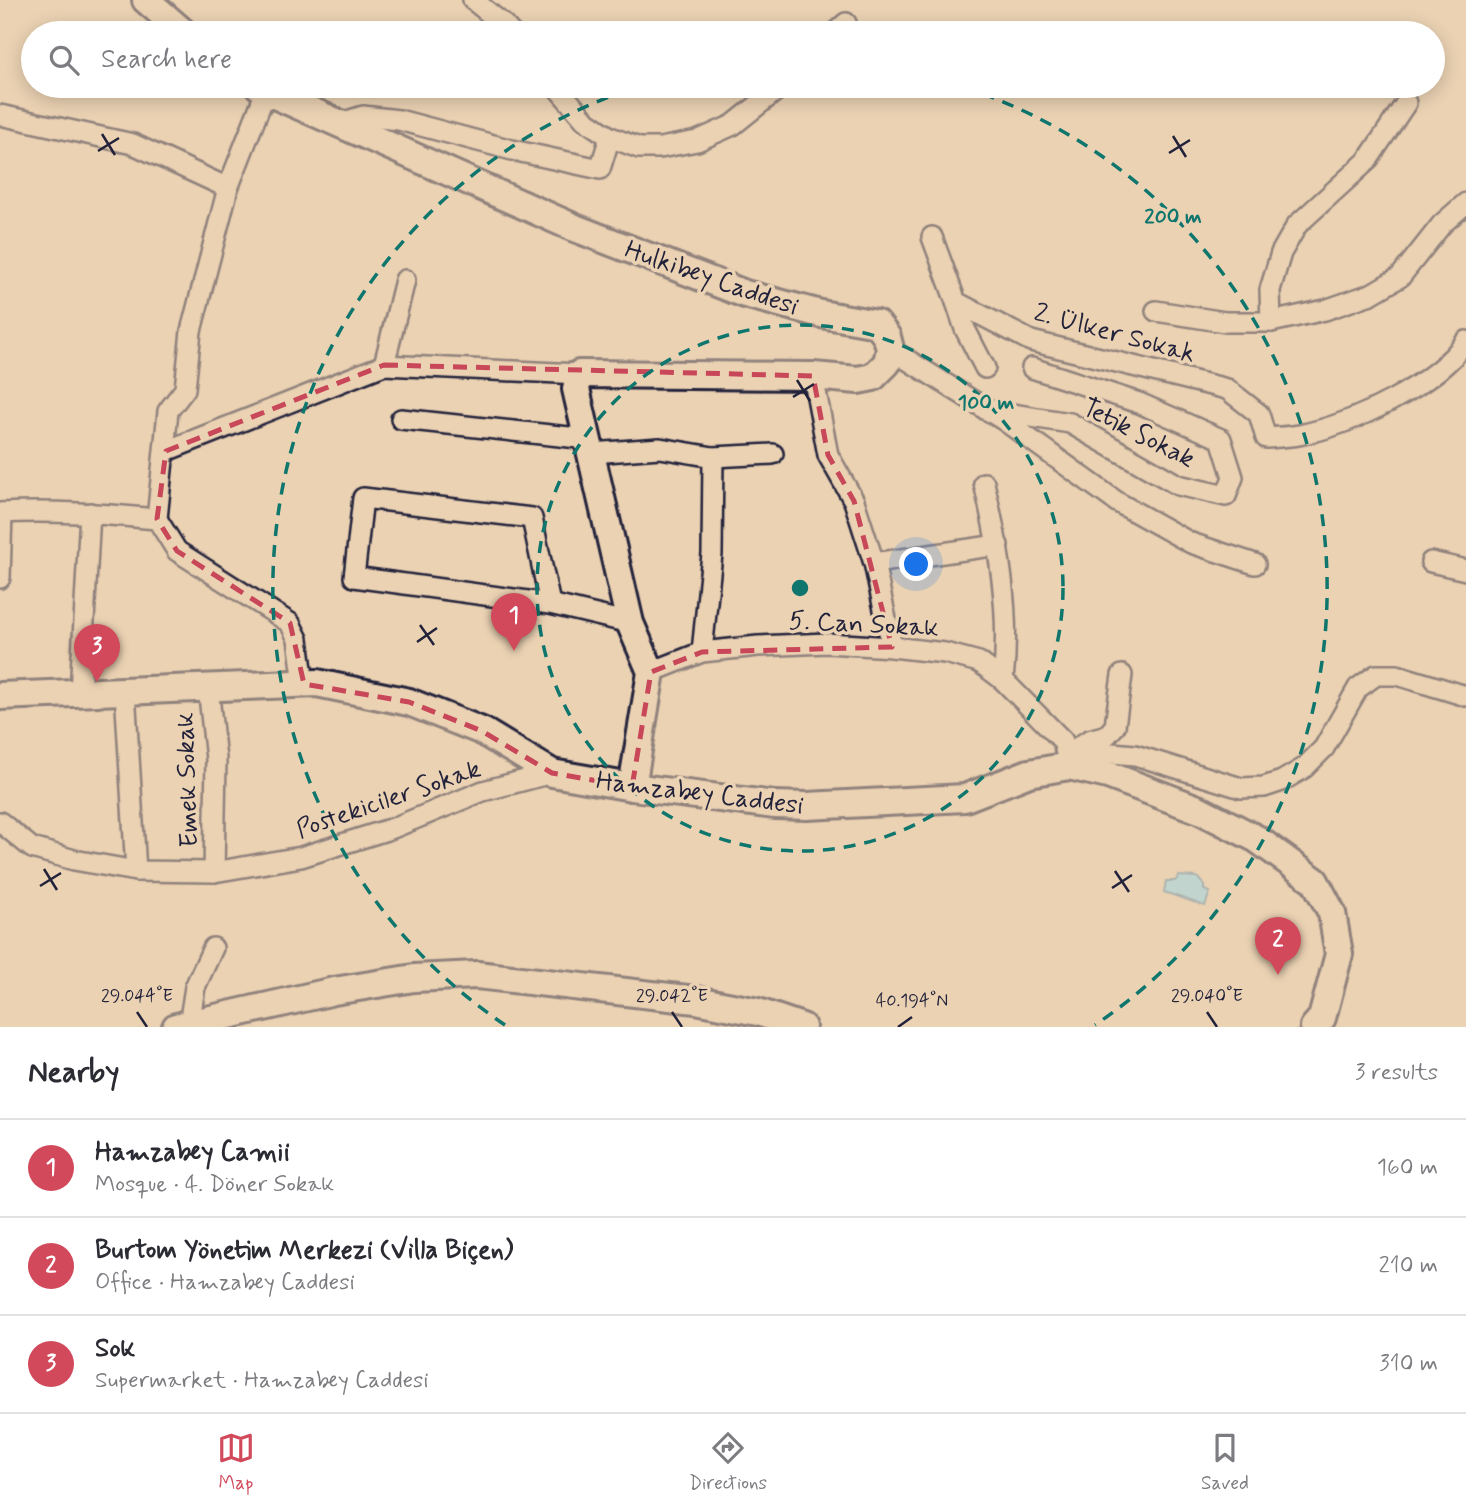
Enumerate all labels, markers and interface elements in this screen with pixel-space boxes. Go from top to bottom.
search box [21,21,1445,98]
icon: search [45,41,83,79]
text: Search here [101,43,232,77]
text: 200 m [1144,203,1202,231]
street label: Hulkibey Caddesi [620,233,803,325]
street label: 2. Ülker Sokak [1030,296,1199,372]
text: 100 m [958,389,1014,417]
street label: Tetik Sokak [1076,391,1200,477]
your location [899,547,933,581]
centre of rings [788,576,812,600]
pin: 1 [491,593,537,651]
street label: 5. Can Sokak [788,604,940,646]
pin: 3 [74,624,120,682]
street label: Emek Sokak [169,711,207,848]
street label: Postekiciler Sokak [292,752,485,847]
street label: Hamzabey Caddesi [594,764,805,824]
pin: 2 [1255,917,1301,975]
text: 29.044°E [101,984,173,1008]
text: 29.042°E [636,984,708,1008]
text: 29.040°E [1171,984,1243,1008]
text: 40.194°N [876,989,948,1013]
text: Nearby [28,1053,119,1092]
text: 3 results [1355,1058,1438,1088]
text: Hamzabey Camii [95,1136,290,1170]
text: 1 [46,1153,56,1183]
text: 160 m [1377,1153,1438,1183]
text: Mosque · 4. Döner Sokak [95,1170,334,1200]
text: Burtom Yönetim Merkezi (Villa Biçen) [95,1234,513,1268]
text: 2 [45,1251,57,1281]
text: 210 m [1378,1251,1438,1281]
text: Office · Hamzabey Caddesi [95,1268,355,1298]
text: Sok [95,1332,135,1366]
text: 3 [46,1349,56,1379]
text: 310 m [1379,1349,1438,1379]
text: Supermarket · Hamzabey Caddesi [95,1366,429,1396]
tab: Map [217,1429,255,1496]
tab: Directions [689,1429,767,1496]
tab: Saved [1201,1429,1249,1496]

